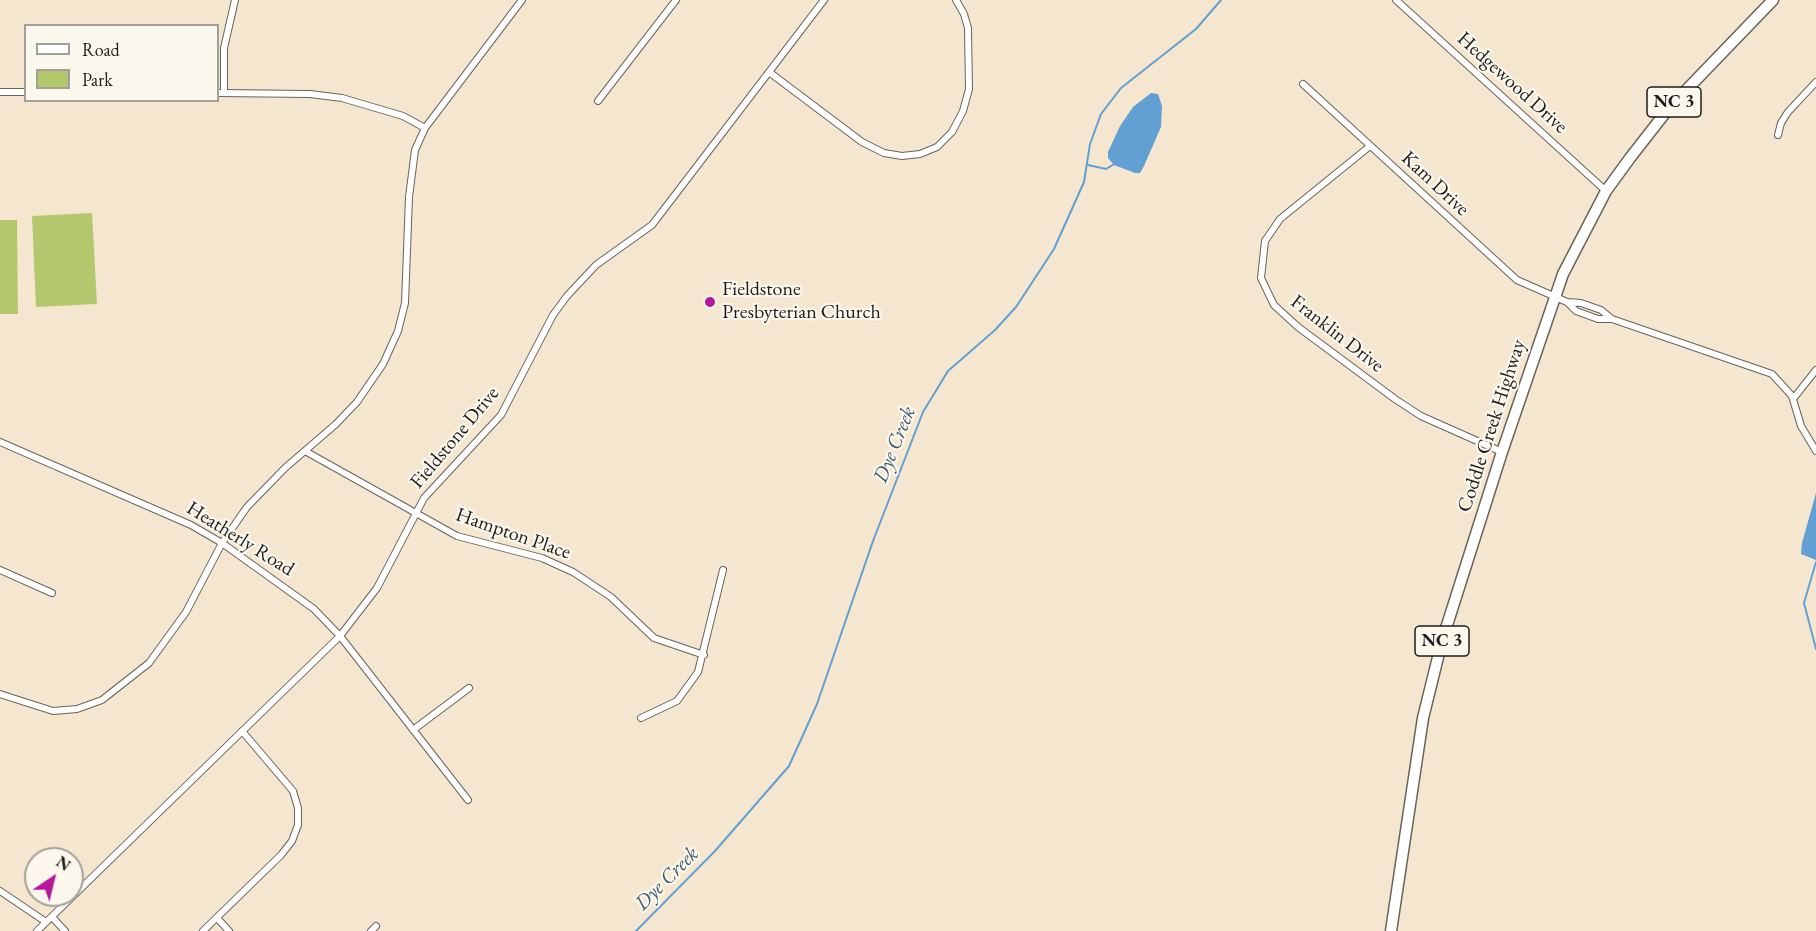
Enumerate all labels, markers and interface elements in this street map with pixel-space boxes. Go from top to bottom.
legend [24,24,219,102]
street label: Hedgewood Drive [1452,27,1572,139]
text: Road [82,38,120,61]
text: Park [82,68,113,91]
road number: NC 3 [1647,87,1701,117]
street label: Kam Drive [1396,147,1474,221]
place label: Fieldstone Presbyterian Church [722,278,881,325]
street label: Franklin Drive [1286,290,1388,378]
marker: Fieldstone Presbyterian Church [703,295,717,309]
street label: Coddle Creek Highway [1453,337,1531,515]
street label: Fieldstone Drive [405,382,505,494]
water label: Dye Creek [868,403,922,487]
street label: Heatherly Road [182,496,298,582]
street label: Hampton Place [452,503,574,565]
road number: NC 3 [1415,626,1469,656]
water label: Dye Creek [630,842,704,916]
north arrow [24,847,84,907]
text: N [52,851,75,876]

